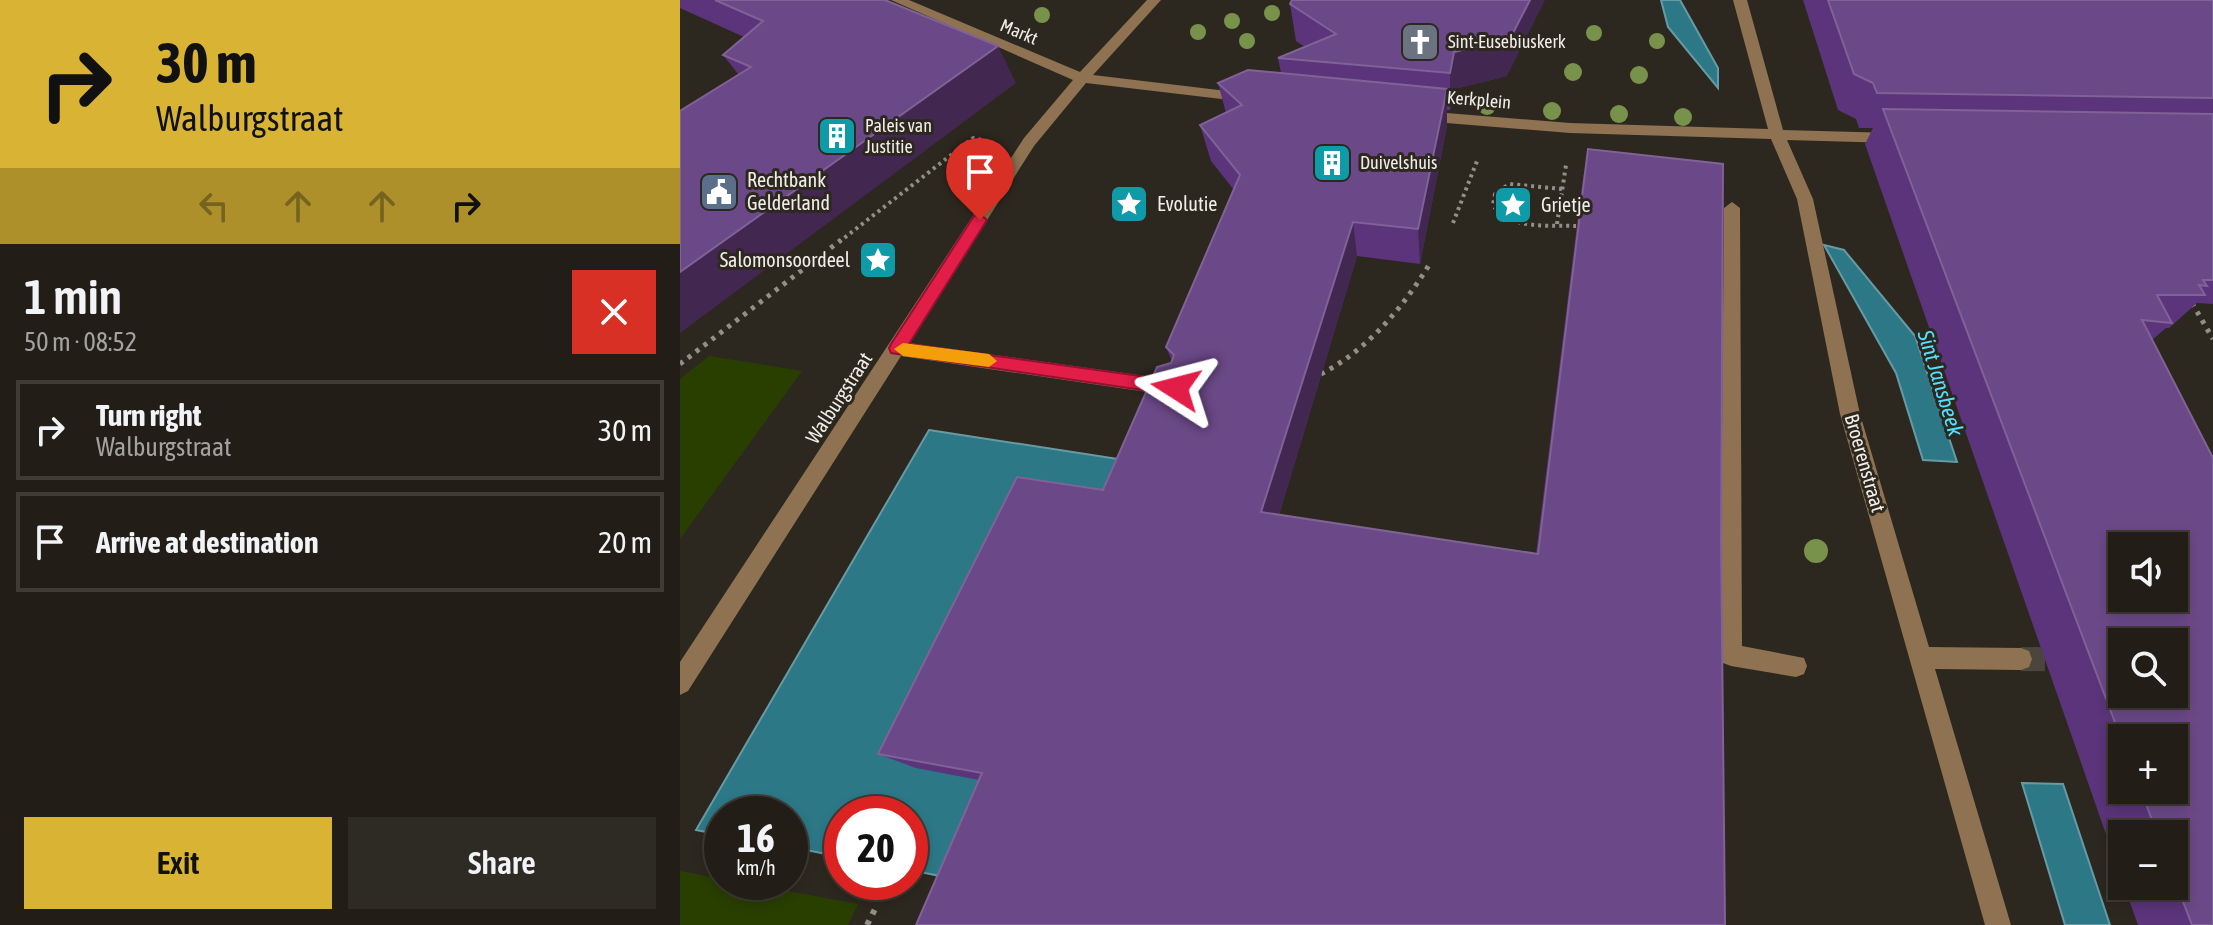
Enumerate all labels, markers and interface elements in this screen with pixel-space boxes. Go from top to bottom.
street label: Markt [997,14,1041,49]
church icon: Sint-Eusebiuskerk [1399,21,1441,63]
text: 30 m [156,31,257,95]
place label: Sint-Eusebiuskerk [1448,31,1566,52]
icon: right [24,32,128,136]
street label: Kerkplein [1446,86,1512,113]
text: Walburgstraat [156,97,344,139]
building icon: Paleis van Justitie [816,115,858,157]
place label: Paleis van Justitie [865,115,932,157]
pin [946,138,1014,220]
building icon: Duivelshuis [1311,142,1353,184]
icon: arrive [958,150,1002,194]
place label: Duivelshuis [1360,152,1437,173]
place label: Rechtbank Gelderland [747,168,830,214]
public building icon: Rechtbank Gelderland [698,171,740,213]
place icon: Evolutie [1108,183,1150,225]
icon: left [192,184,236,228]
icon: ahead [276,184,320,228]
icon: ahead [360,184,404,228]
icon: right [444,184,488,228]
place icon: Grietje [1492,184,1534,226]
place label: Evolutie [1157,192,1217,215]
place label: Grietje [1541,193,1591,216]
place icon: Salomonsoordeel [857,239,899,281]
place label: Salomonsoordeel [720,248,851,271]
text: 1 min [24,269,122,324]
button: close [572,270,656,354]
water label: Sint Jansbeek [1912,326,1970,440]
text: 50 m · 08:52 [24,327,137,357]
position arrow [1134,346,1218,430]
street label: Walburgstraat [801,348,877,448]
text: Turn right [96,398,202,432]
icon: right [28,408,72,452]
street label: Broerenstraat [1840,411,1891,515]
text: 30 m [598,413,652,447]
text: Walburgstraat [96,432,232,462]
icon: arrive [28,520,72,564]
text: Arrive at destination [96,525,318,559]
text: 20 m [598,525,652,559]
map controls [2108,532,2188,900]
button: sound [2108,532,2188,612]
button: search [2108,628,2188,708]
button: + [2108,724,2188,804]
speed limit sign: 20 [824,796,928,900]
text: 16 [737,815,775,860]
button: Exit [24,817,332,909]
button: Share [348,817,656,909]
button: − [2108,820,2188,900]
text: km/h [736,856,776,879]

